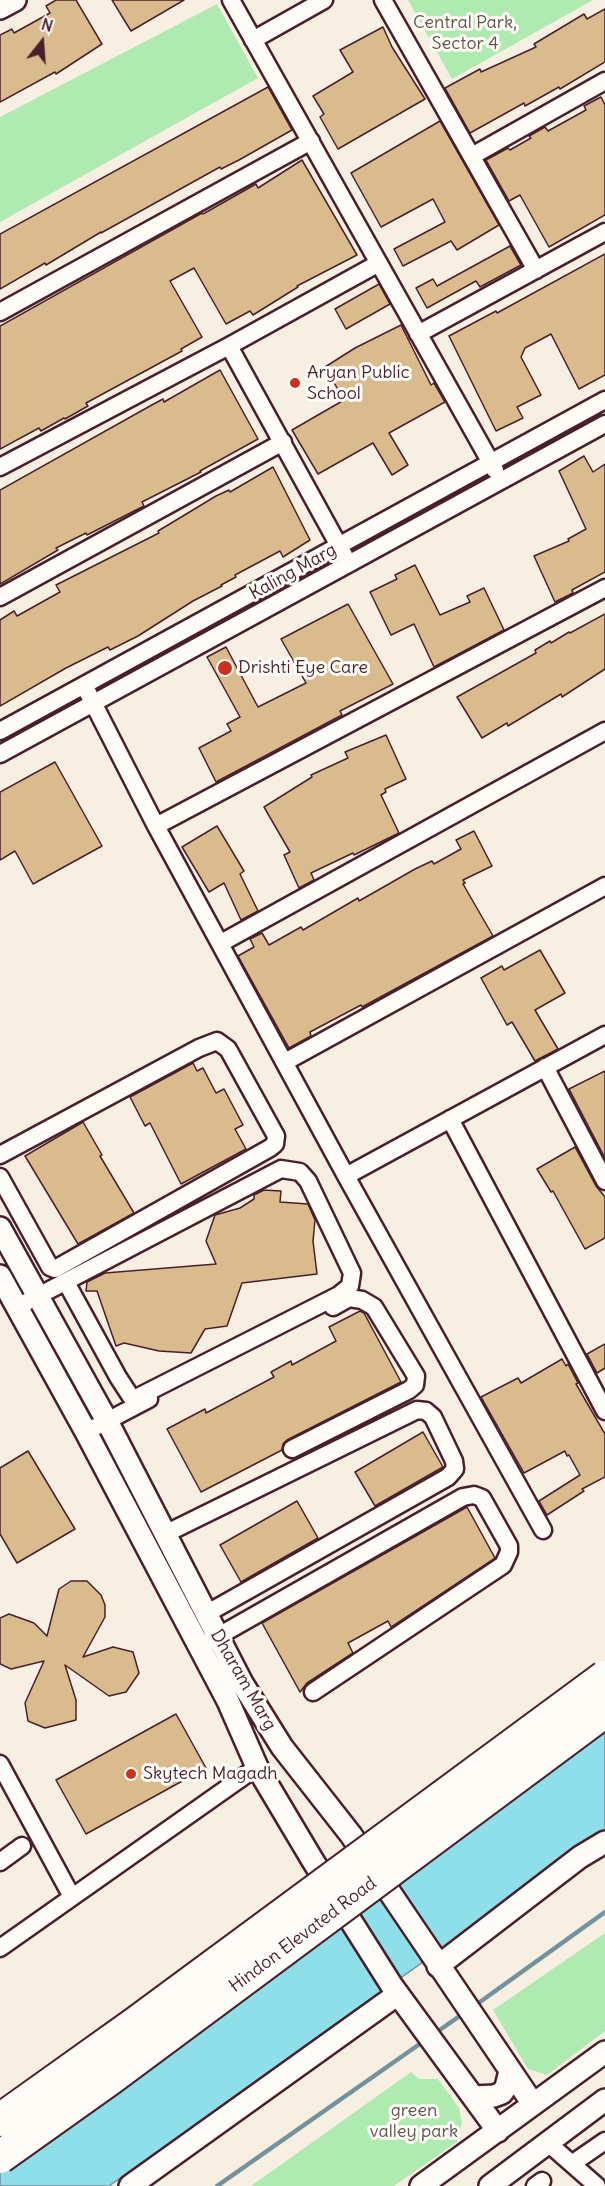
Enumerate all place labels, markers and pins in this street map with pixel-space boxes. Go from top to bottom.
place label: Aryan Public School [307,362,410,404]
marker: Aryan Public School [288,376,302,390]
place label: Drishti Eye Care [238,657,368,679]
marker: Drishti Eye Care [216,659,234,677]
place label: Skytech Magadh [143,1763,278,1785]
marker: Skytech Magadh [124,1767,138,1781]

